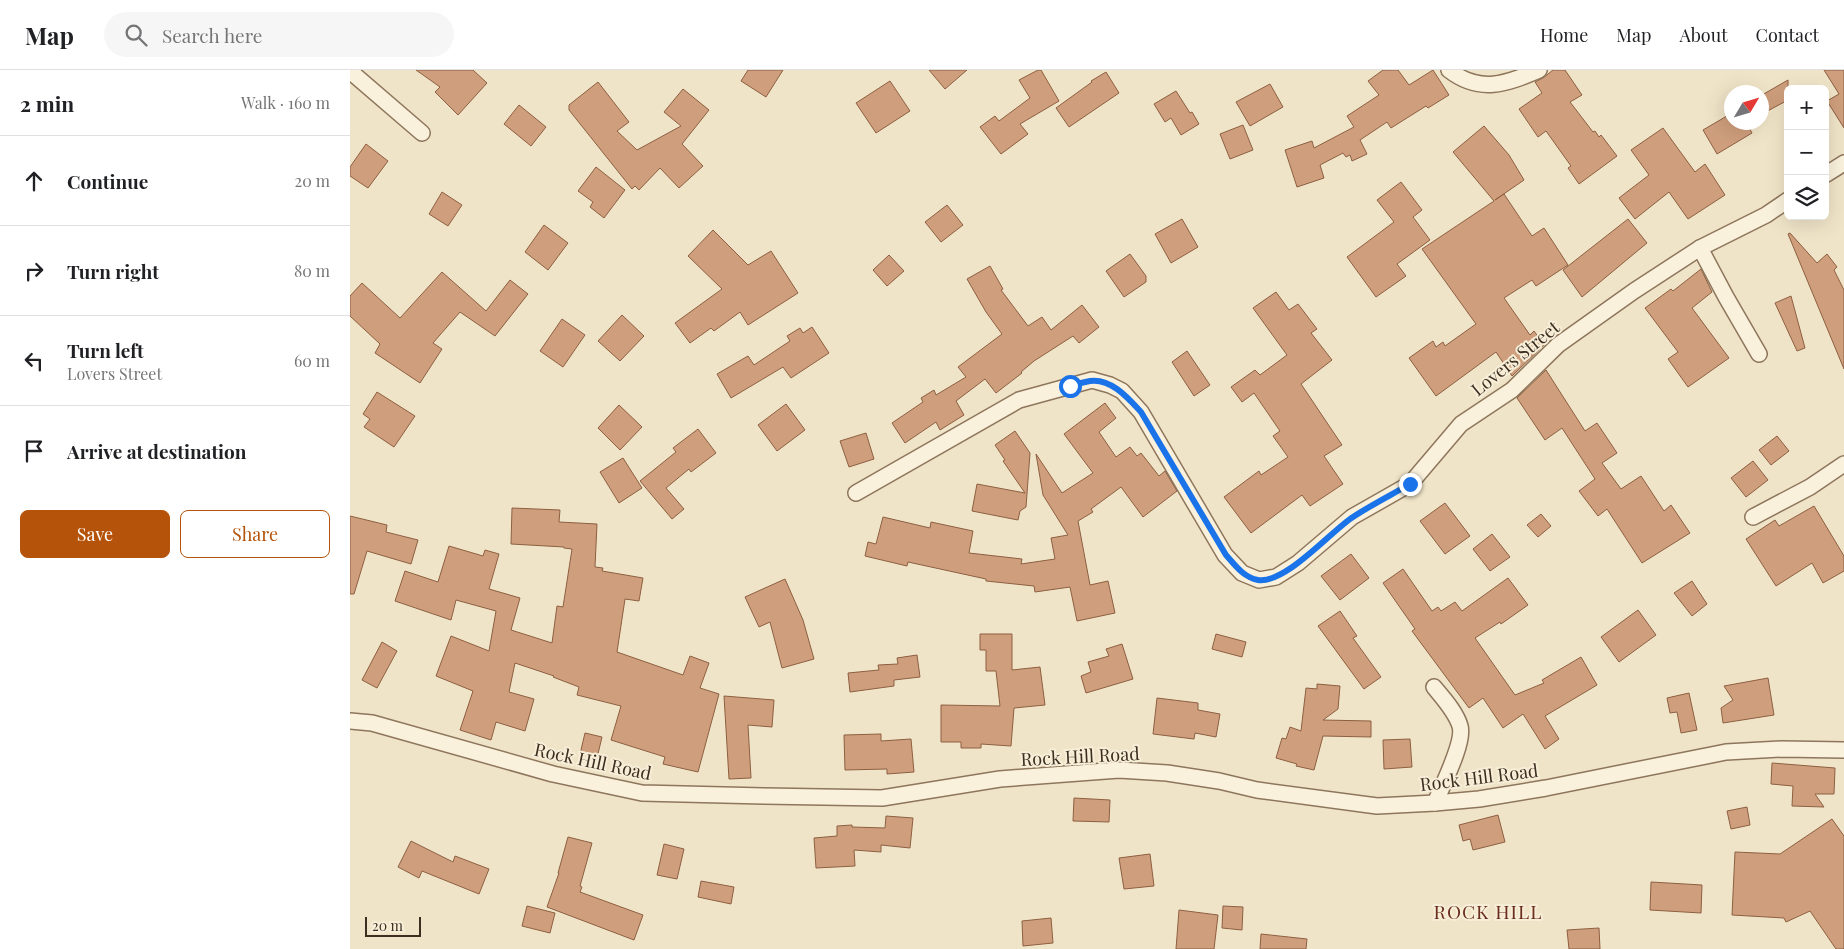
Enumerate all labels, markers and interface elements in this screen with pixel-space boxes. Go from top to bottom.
search box [104,12,454,57]
text: Map [25,19,74,51]
icon: search [122,21,150,49]
text: Search here [162,22,262,48]
text: Home [1540,23,1588,47]
text: Map [1616,23,1651,47]
text: About [1679,23,1728,47]
text: Contact [1756,23,1819,47]
north arrow [1724,85,1769,130]
map controls [1784,85,1829,220]
button: + [1784,85,1829,130]
text: 2 min [20,89,74,117]
text: Walk · 160 m [241,92,330,113]
button: − [1784,130,1829,175]
icon: ahead [20,167,48,195]
text: Continue [67,168,148,194]
text: 20 m [295,170,330,191]
button: layers [1784,175,1829,220]
icon: right [20,257,48,285]
text: Turn right [67,258,159,284]
text: 80 m [294,260,330,281]
street label: Lovers Street [1466,315,1565,401]
text: Turn left [67,337,144,363]
icon: left [20,347,48,375]
text: 60 m [294,350,330,371]
text: Lovers Street [67,363,162,384]
route start [1059,375,1082,398]
icon: arrive [20,437,48,465]
text: Arrive at destination [67,438,247,464]
route end [1399,473,1422,496]
button: Save [20,510,170,558]
button: Share [180,510,330,558]
street label: Rock Hill Road [532,737,654,785]
street label: Rock Hill Road [1020,741,1141,771]
street label: Rock Hill Road [1418,758,1540,796]
district label: ROCK HILL [1434,898,1542,924]
scale bar [365,914,421,937]
text: 20 m [372,916,403,935]

